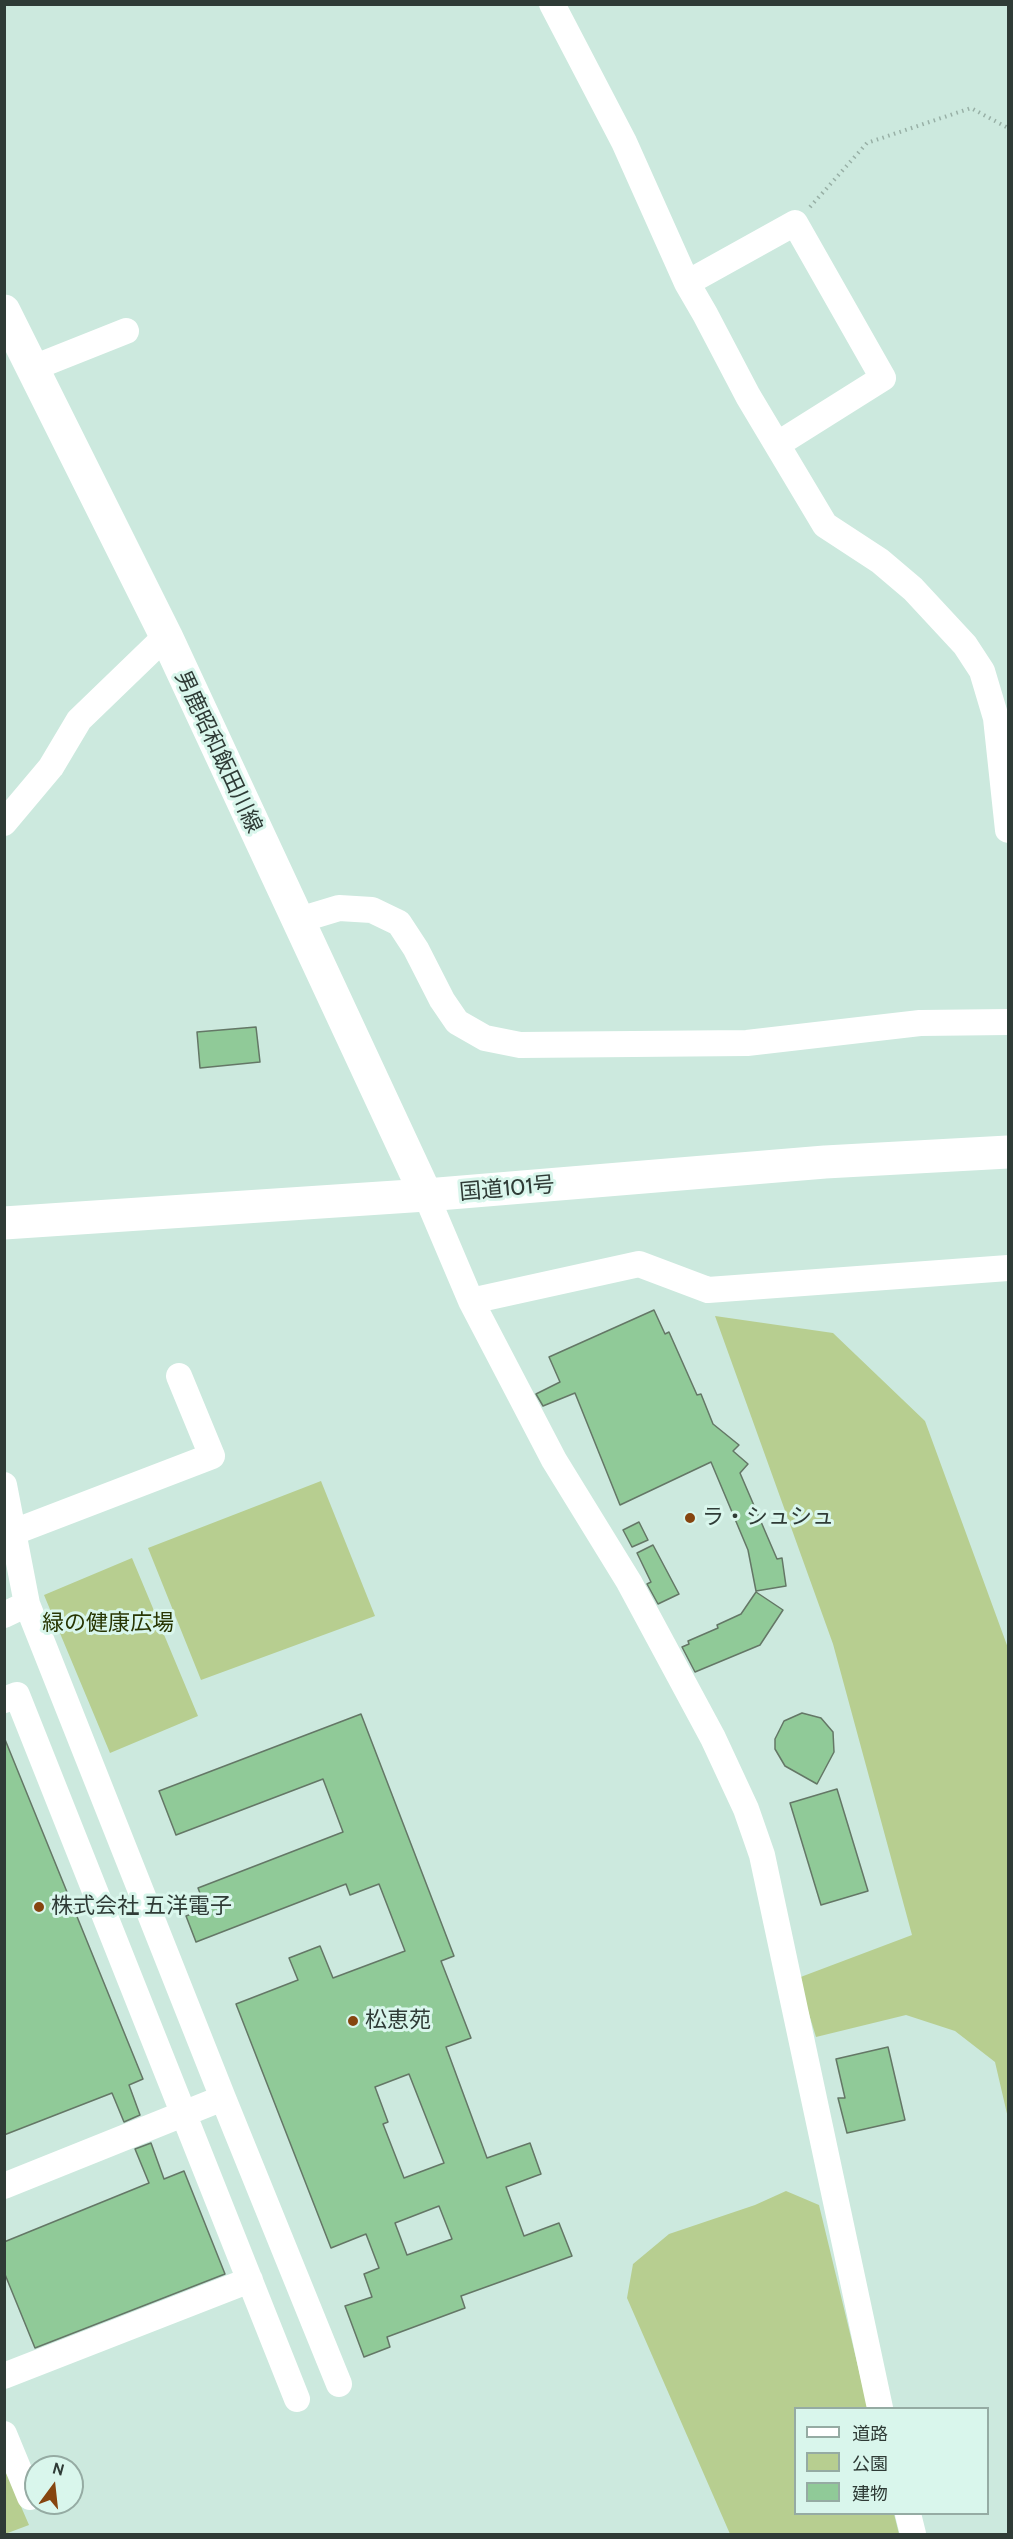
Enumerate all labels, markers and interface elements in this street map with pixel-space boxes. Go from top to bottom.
street label: 男鹿昭和飯田川線 [169,667,267,837]
street label: 国道101号 [458,1172,556,1206]
place label: ラ・シュシュ [702,1505,834,1531]
marker: ラ・シュシュ [683,1511,697,1525]
park label: 緑の健康広場 [42,1611,174,1637]
place label: 株式会社 五洋電子 [51,1894,232,1920]
marker: 株式会社 五洋電子 [32,1900,46,1914]
place label: 松恵苑 [365,2008,431,2034]
marker: 松恵苑 [346,2014,360,2028]
legend [794,2407,989,2515]
text: 道路 [852,2423,888,2445]
text: 公園 [852,2453,888,2475]
north arrow [24,2455,84,2515]
text: N [50,2458,66,2480]
text: 建物 [852,2483,888,2505]

